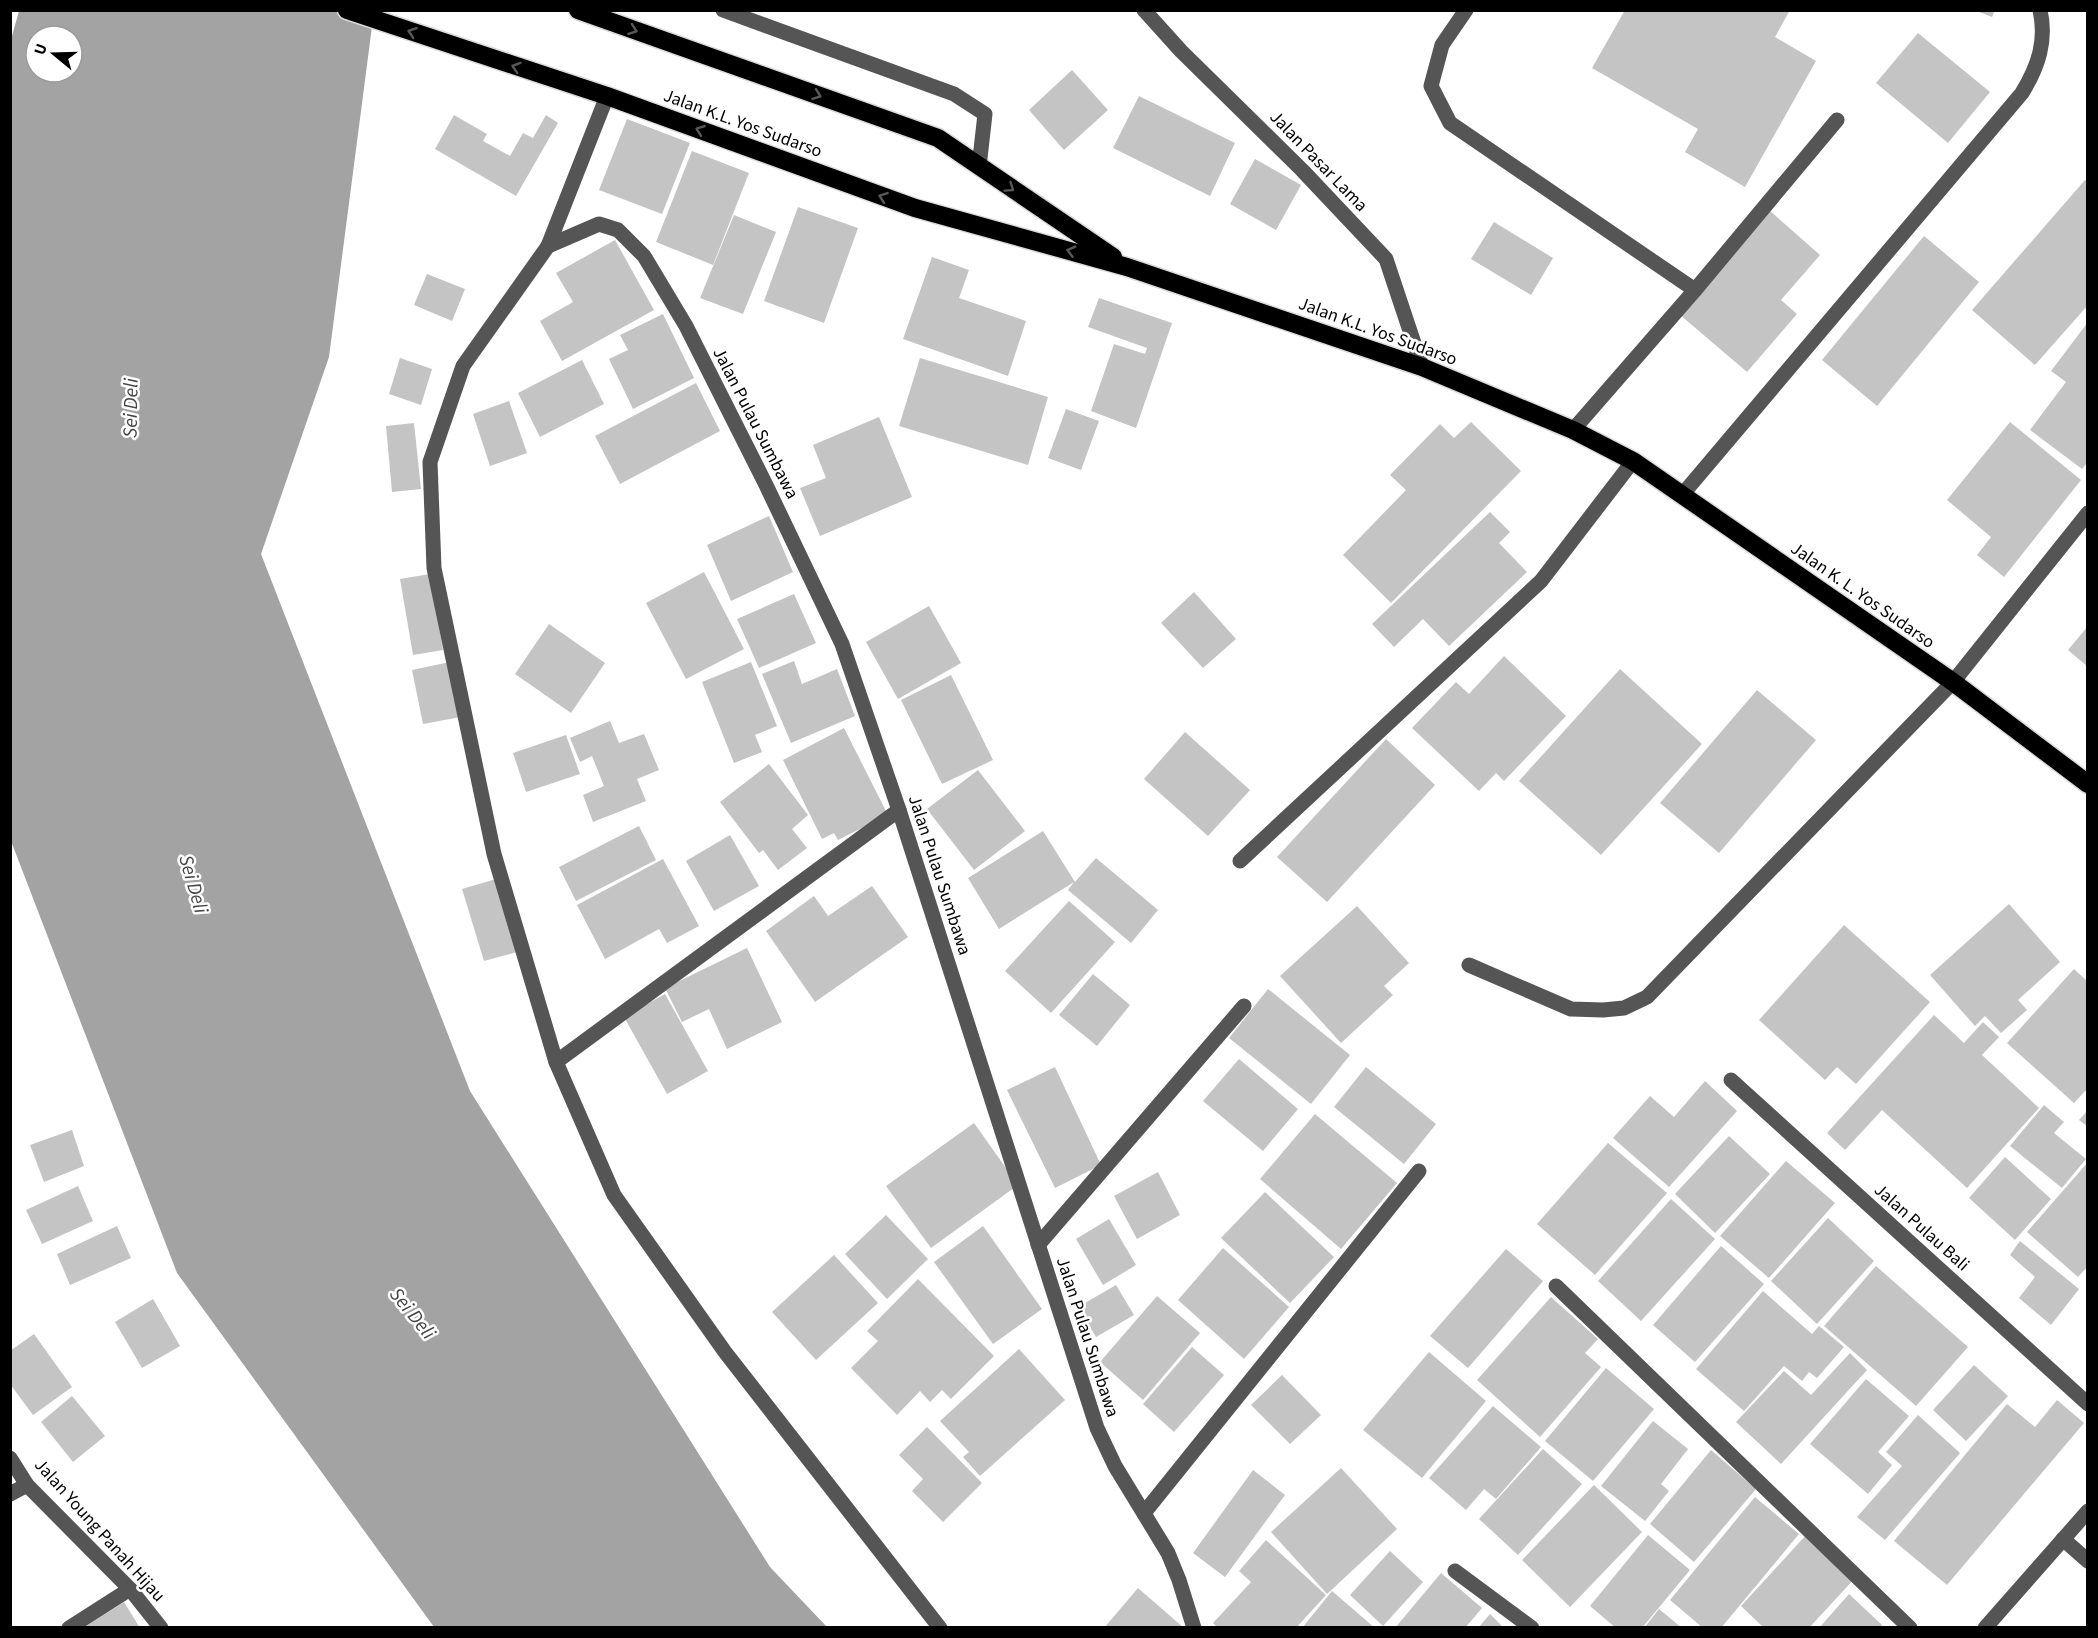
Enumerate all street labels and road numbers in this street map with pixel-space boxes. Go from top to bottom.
street label: Jalan K.L. Yos Sudarso [660,83,826,164]
street label: Jalan Pasar Lama [1264,105,1373,217]
street label: Jalan K.L. Yos Sudarso [1295,291,1461,372]
street label: Jalan Pulau Sumbawa [707,343,805,503]
street label: Jalan K. L. Yos Sudarso [1786,536,1940,655]
street label: Jalan Pulau Sumbawa [902,792,977,958]
street label: Jalan Pulau Bali [1869,1178,1975,1277]
street label: Jalan Pulau Sumbawa [1050,1254,1125,1420]
street label: Jalan Young Panah Hijau [28,1453,171,1607]

